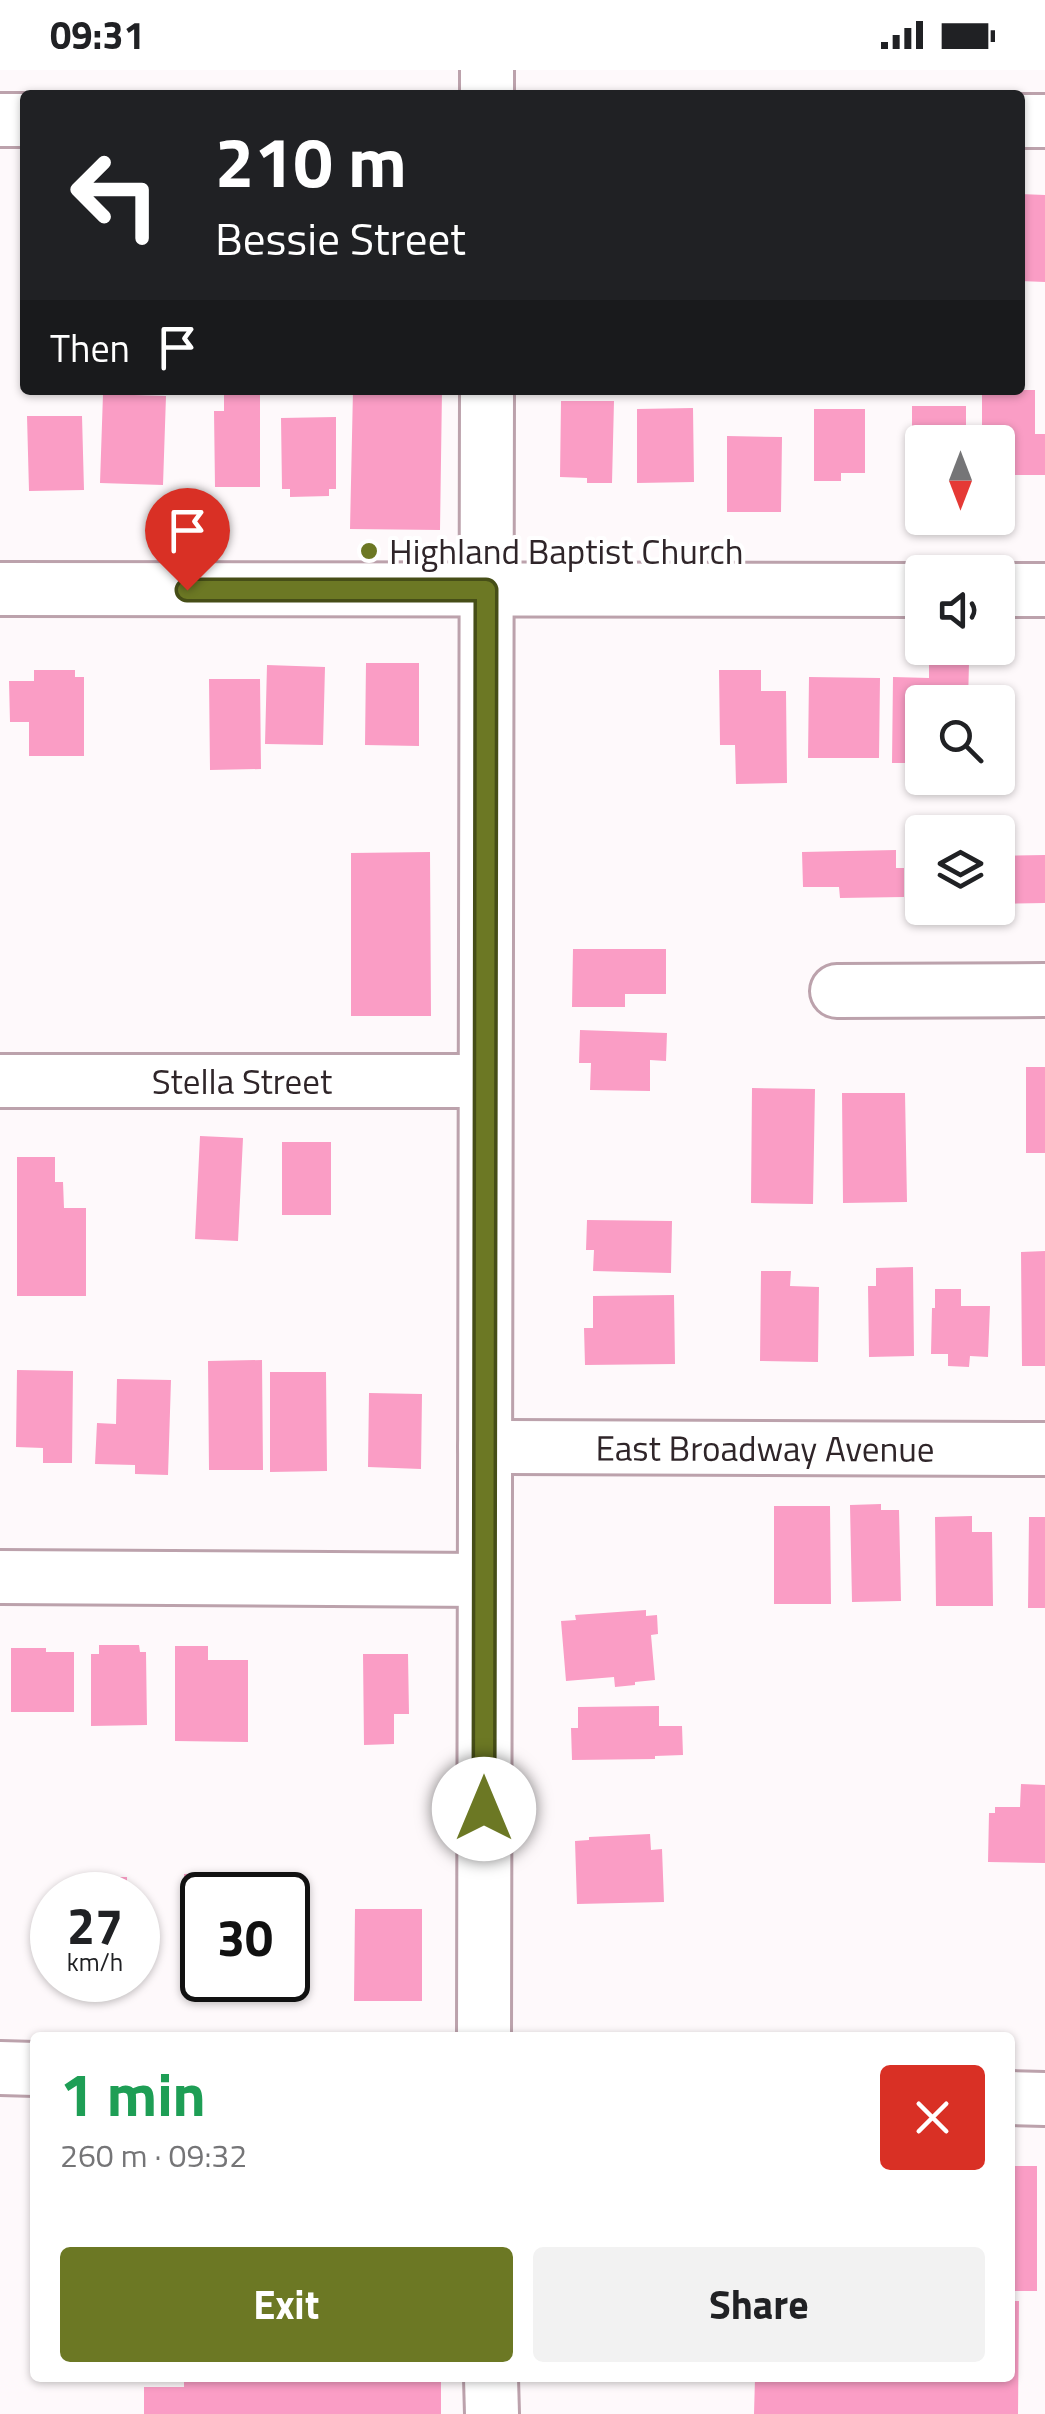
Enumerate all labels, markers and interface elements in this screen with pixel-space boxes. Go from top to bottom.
text: 09:31 [50,6,145,64]
text: 210 m [215,108,407,214]
icon: left [50,130,180,260]
text: Bessie Street [215,204,466,272]
text: Then [50,319,130,377]
icon: arrive [150,320,205,375]
north arrow [905,425,1015,535]
map controls [905,425,1015,925]
pin [145,488,230,591]
icon: arrive [160,503,215,558]
place label: Highland Baptist Church [389,524,744,578]
marker: Highland Baptist Church [358,540,380,562]
button: sound [905,555,1015,665]
button: search [905,685,1015,795]
button: layers [905,815,1015,925]
street label: Stella Street [152,1054,332,1108]
street label: East Broadway Avenue [595,1420,935,1476]
position arrow [432,1757,536,1861]
speed limit sign: 30 [180,1872,310,2002]
text: 27 [67,1887,123,1963]
text: km/h [67,1943,123,1981]
text: 1 min [60,2048,206,2139]
button: close [880,2065,985,2170]
text: 260 m · 09:32 [60,2131,247,2179]
button: Exit [60,2247,513,2362]
button: Share [533,2247,985,2362]

